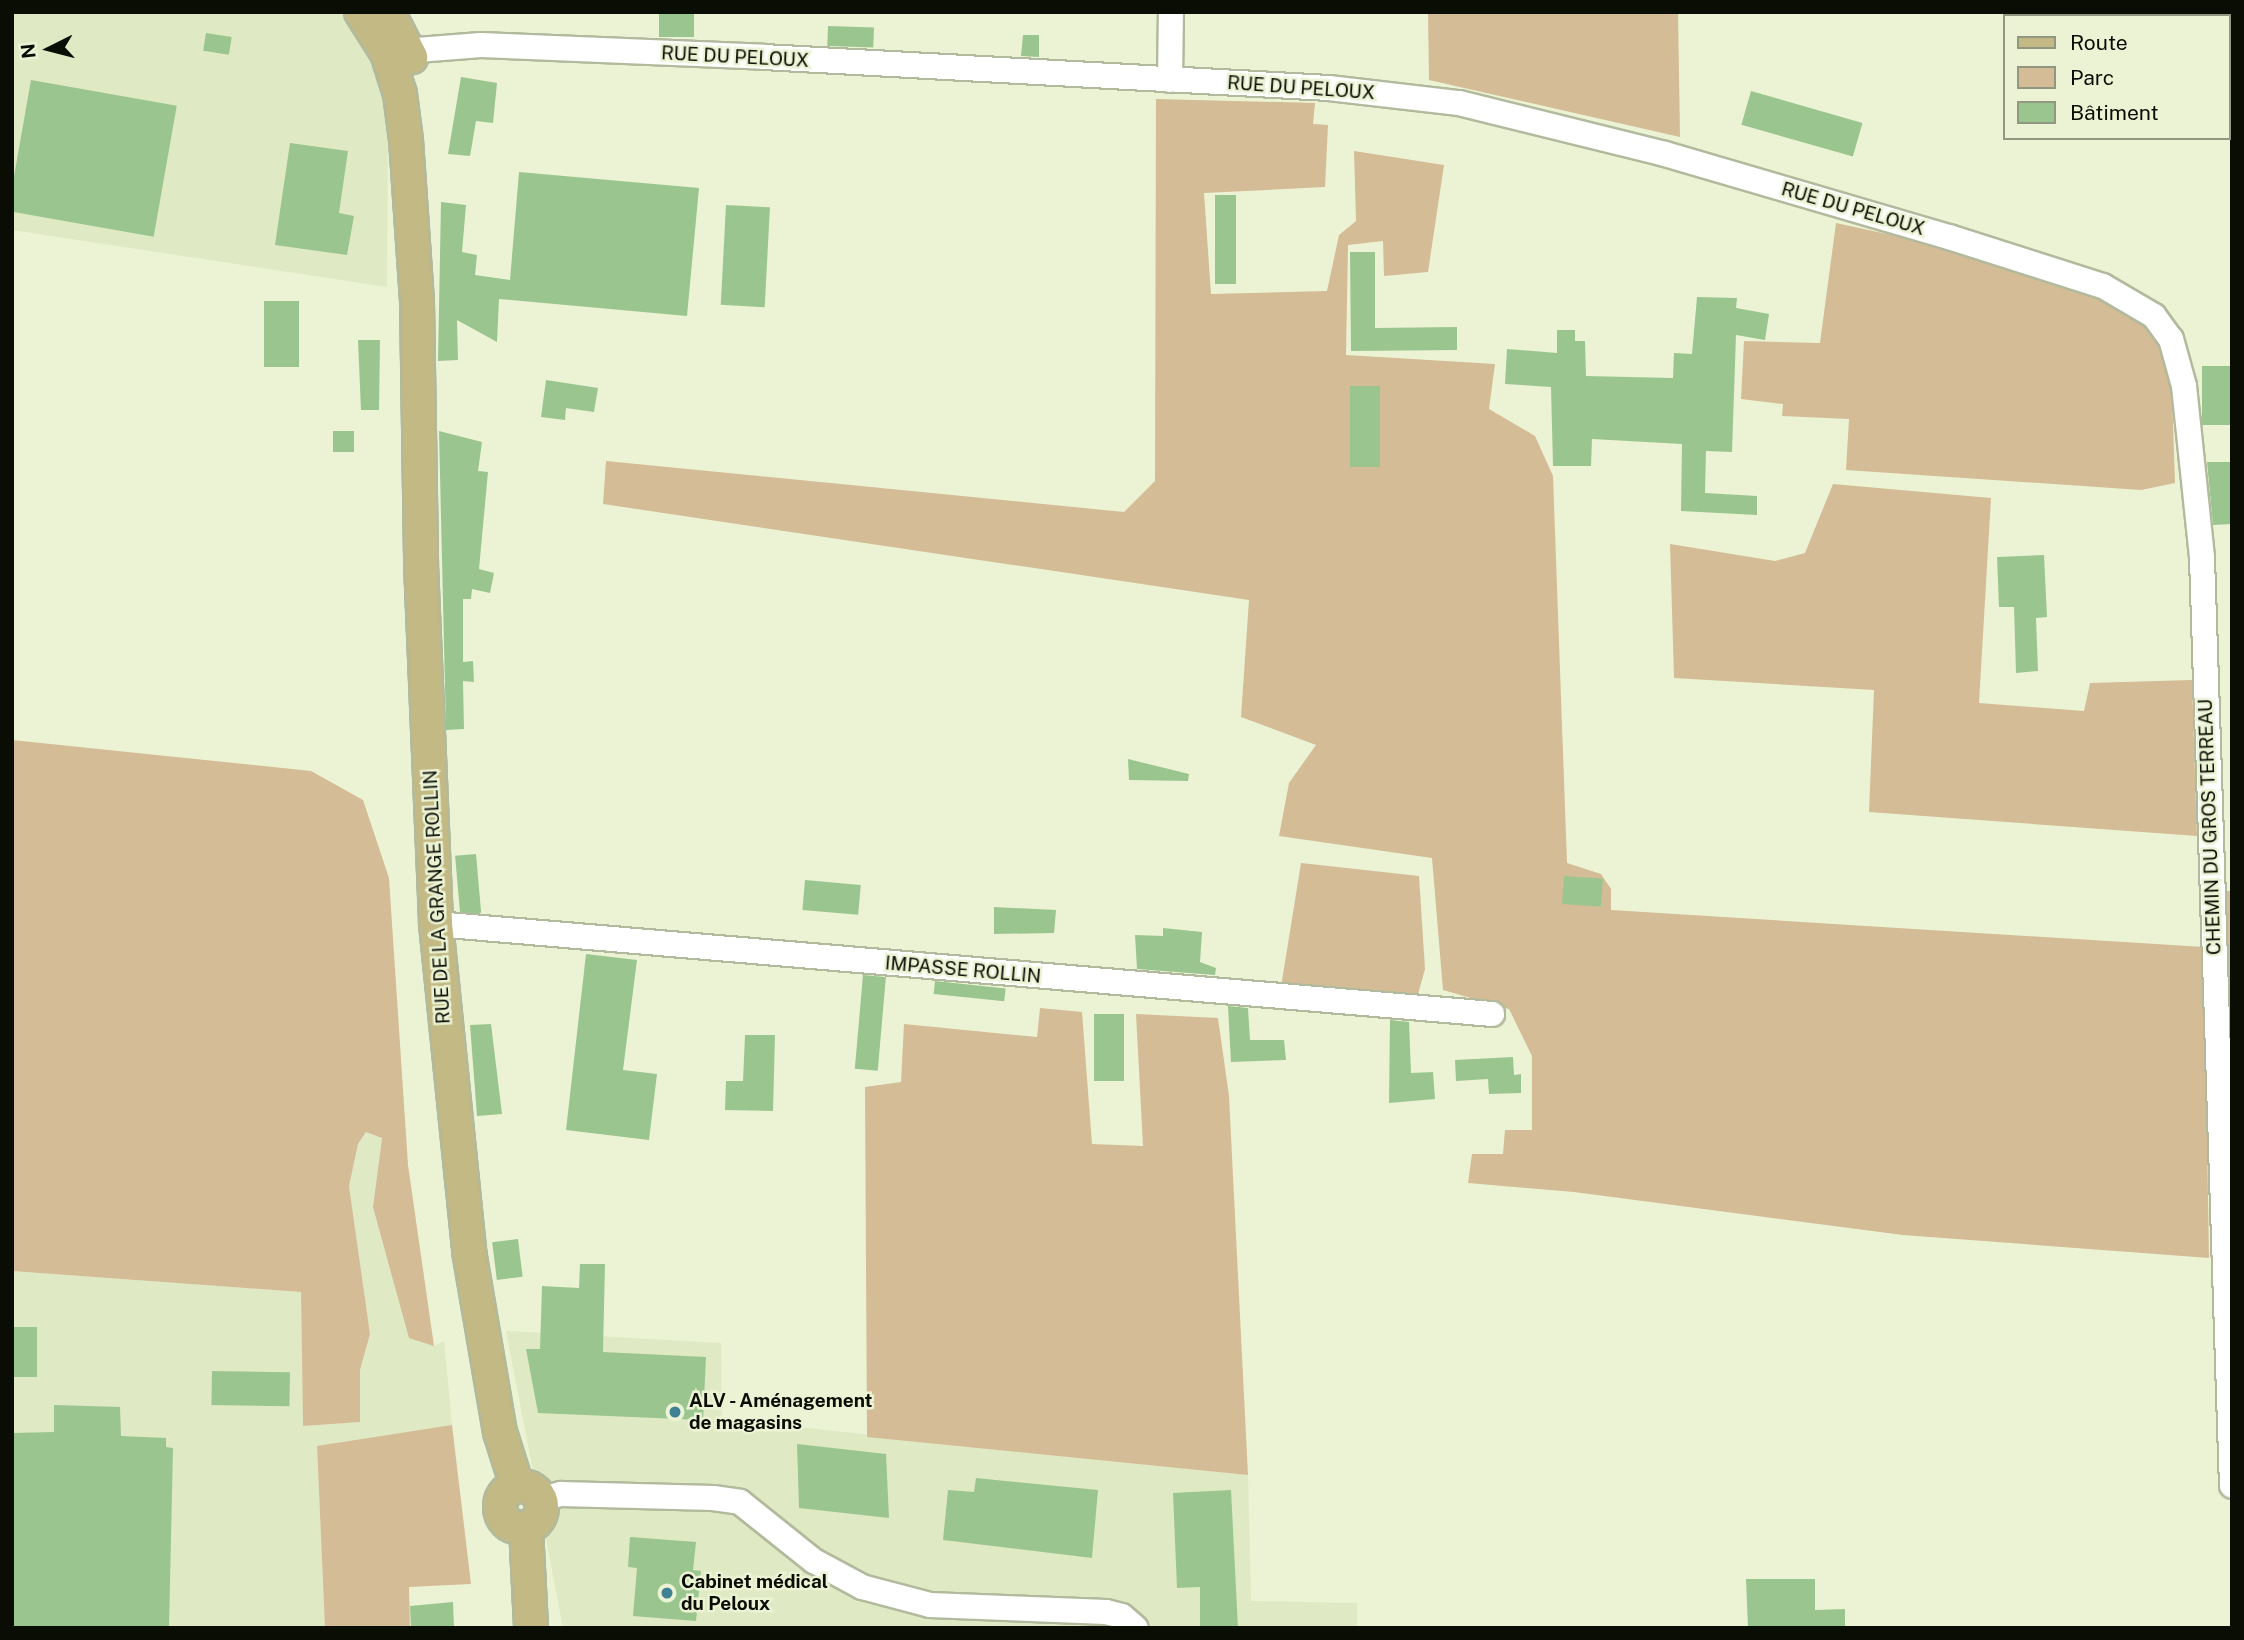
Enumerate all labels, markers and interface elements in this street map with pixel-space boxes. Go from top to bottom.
north arrow [14,14,84,84]
legend [2002,14,2230,140]
text: Route [2070,30,2128,55]
street label: RUE DU PELOUX [661,42,809,72]
text: N [16,43,40,60]
text: Parc [2070,65,2114,90]
street label: RUE DU PELOUX [1226,71,1376,105]
text: Bâtiment [2070,100,2159,125]
street label: RUE DU PELOUX [1779,178,1927,240]
street label: CHEMIN DU GROS TERREAU [2194,699,2226,955]
street label: RUE DE LA GRANGE ROLLIN [419,769,455,1025]
street label: IMPASSE ROLLIN [884,952,1042,988]
place label: ALV - Aménagement de magasins [689,1390,875,1434]
marker: ALV - Aménagement de magasins [667,1404,683,1420]
place label: Cabinet médical du Peloux [681,1571,828,1615]
marker: Cabinet médical du Peloux [659,1585,675,1601]

